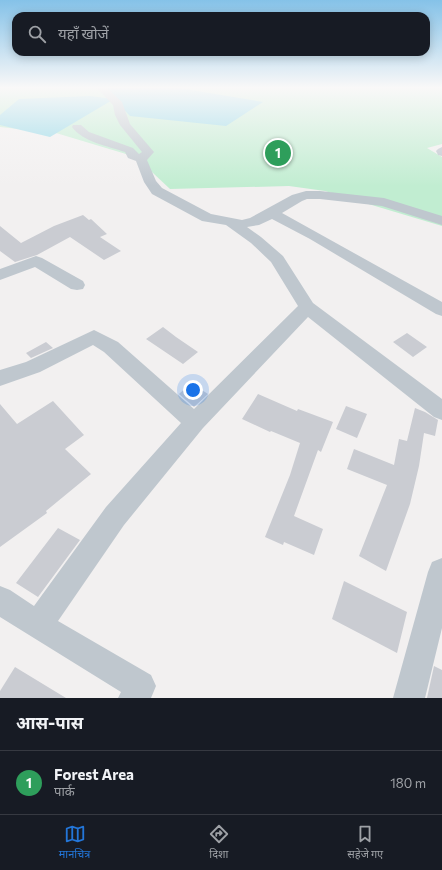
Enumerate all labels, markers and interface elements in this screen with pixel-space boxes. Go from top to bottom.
search box [12,12,430,56]
icon: search [26,23,48,45]
text: यहाँ खोजें [58,24,109,42]
pin: 1 [265,138,291,168]
your location [183,380,203,400]
text: आस-पास [16,712,83,733]
text: Forest Area [54,765,134,783]
text: 1 [26,775,32,791]
text: 180 m [390,775,426,791]
text: पार्क [54,783,75,799]
tab: मानचित्र [59,823,90,862]
tab: दिशा [208,823,230,862]
tab: सहेजे गए [347,823,383,862]

